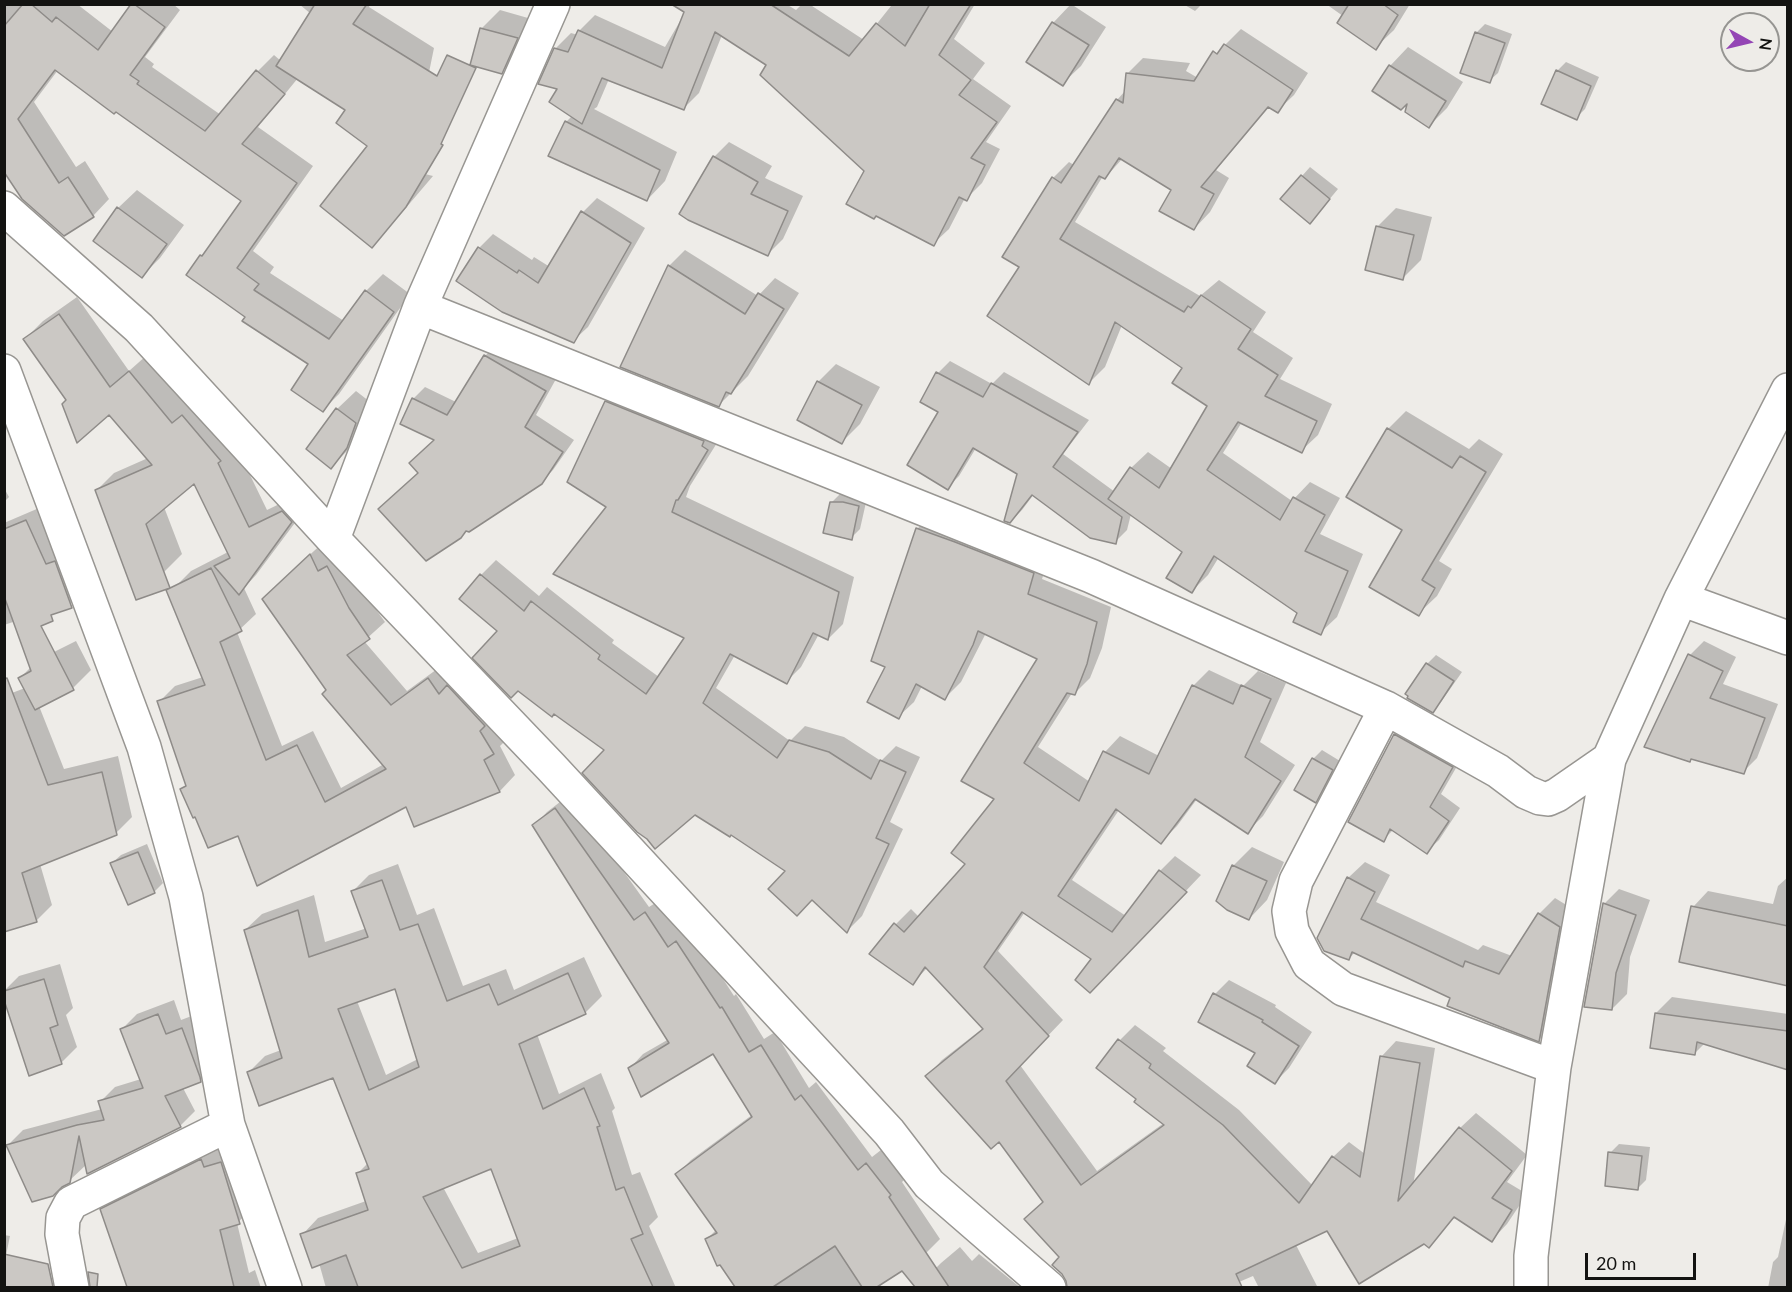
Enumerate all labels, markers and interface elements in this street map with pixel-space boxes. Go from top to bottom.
north arrow [1720,12,1780,72]
text: N [1756,37,1777,52]
scale bar [1588,1241,1699,1279]
text: 20 m [1596,1252,1636,1274]

